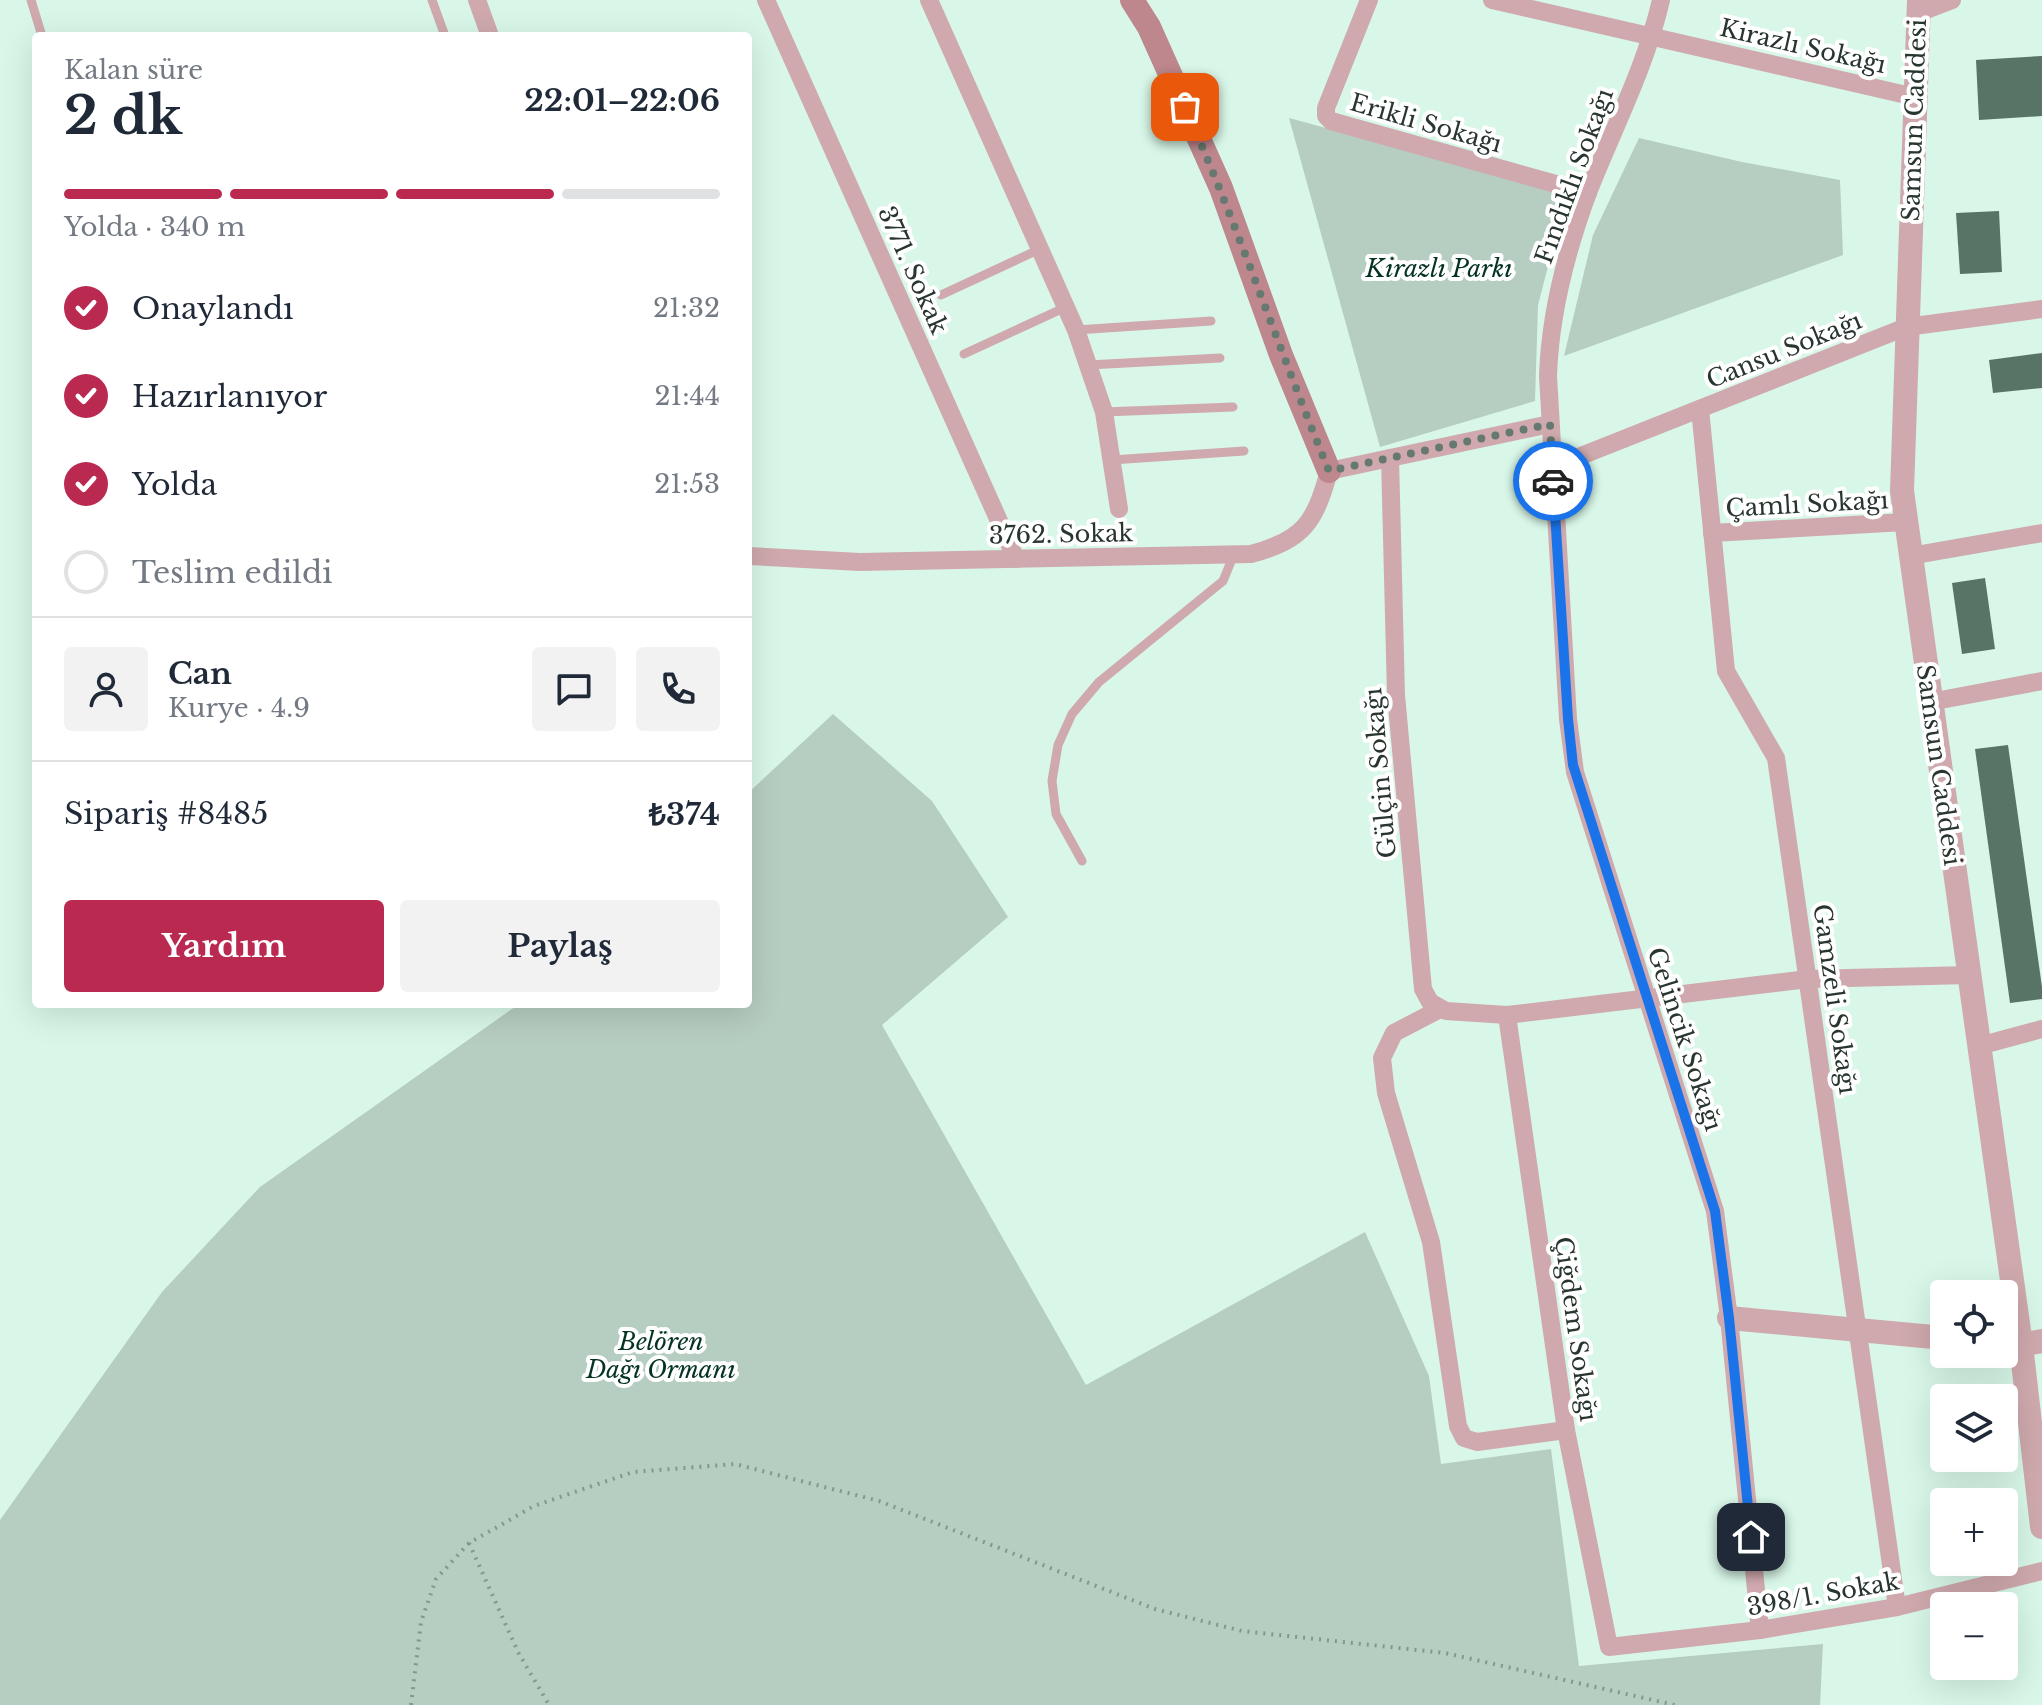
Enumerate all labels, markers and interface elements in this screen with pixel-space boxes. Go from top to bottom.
street label: Kirazlı Sokağı [1717,13,1889,79]
street label: Samsun Caddesi [1896,18,1932,222]
text: Kalan süre [64,54,203,86]
pin [1151,73,1219,141]
text: 22:01–22:06 [524,82,720,119]
text: 2 dk [64,84,182,148]
street label: Fındıklı Sokağı [1529,84,1619,268]
icon: bag [1163,85,1207,129]
street label: Erikli Sokağı [1347,87,1505,159]
street label: 3771. Sokak [872,202,954,339]
text: Yolda · 340 m [64,211,245,243]
park label: Kirazlı Parkı [1364,254,1513,283]
icon: check [64,286,108,330]
text: Onaylandı [132,290,293,327]
text: 21:32 [653,292,720,324]
street label: Cansu Sokağı [1702,306,1866,394]
icon: check [64,374,108,418]
text: Hazırlanıyor [132,378,327,415]
text: 21:44 [655,380,720,412]
courier [1513,441,1593,521]
icon: car [1531,459,1575,503]
icon: check [64,462,108,506]
text: Yolda [132,466,217,503]
text: 21:53 [654,468,720,500]
street label: Çamlı Sokağı [1725,485,1889,523]
street label: 3762. Sokak [989,518,1134,550]
text: Teslim edildi [132,554,332,591]
button: person [64,647,148,731]
button: chat [532,647,616,731]
button: phone [636,647,720,731]
text: Can [168,655,232,692]
street label: Samsun Caddesi [1911,663,1967,867]
street label: Gülçin Sokağı [1358,687,1402,859]
text: Kurye · 4.9 [168,692,310,724]
text: Sipariş #8485 [64,795,268,832]
text: ₺374 [649,796,720,833]
button: Yardım [64,900,384,992]
button: Paylaş [400,900,720,992]
street label: Gamzeli Sokağı [1807,902,1863,1096]
street label: Gelincik Sokağı [1642,944,1728,1134]
street label: Çiğdem Sokağı [1549,1235,1603,1423]
map controls [1930,1280,2018,1680]
button: locate [1930,1280,2018,1368]
park label: Belören Dağı Ormanı [585,1327,736,1384]
button: layers [1930,1384,2018,1472]
button: + [1930,1488,2018,1576]
pin [1717,1503,1785,1571]
icon: home [1729,1515,1773,1559]
street label: 398/1. Sokak [1745,1566,1901,1622]
button: − [1930,1592,2018,1680]

